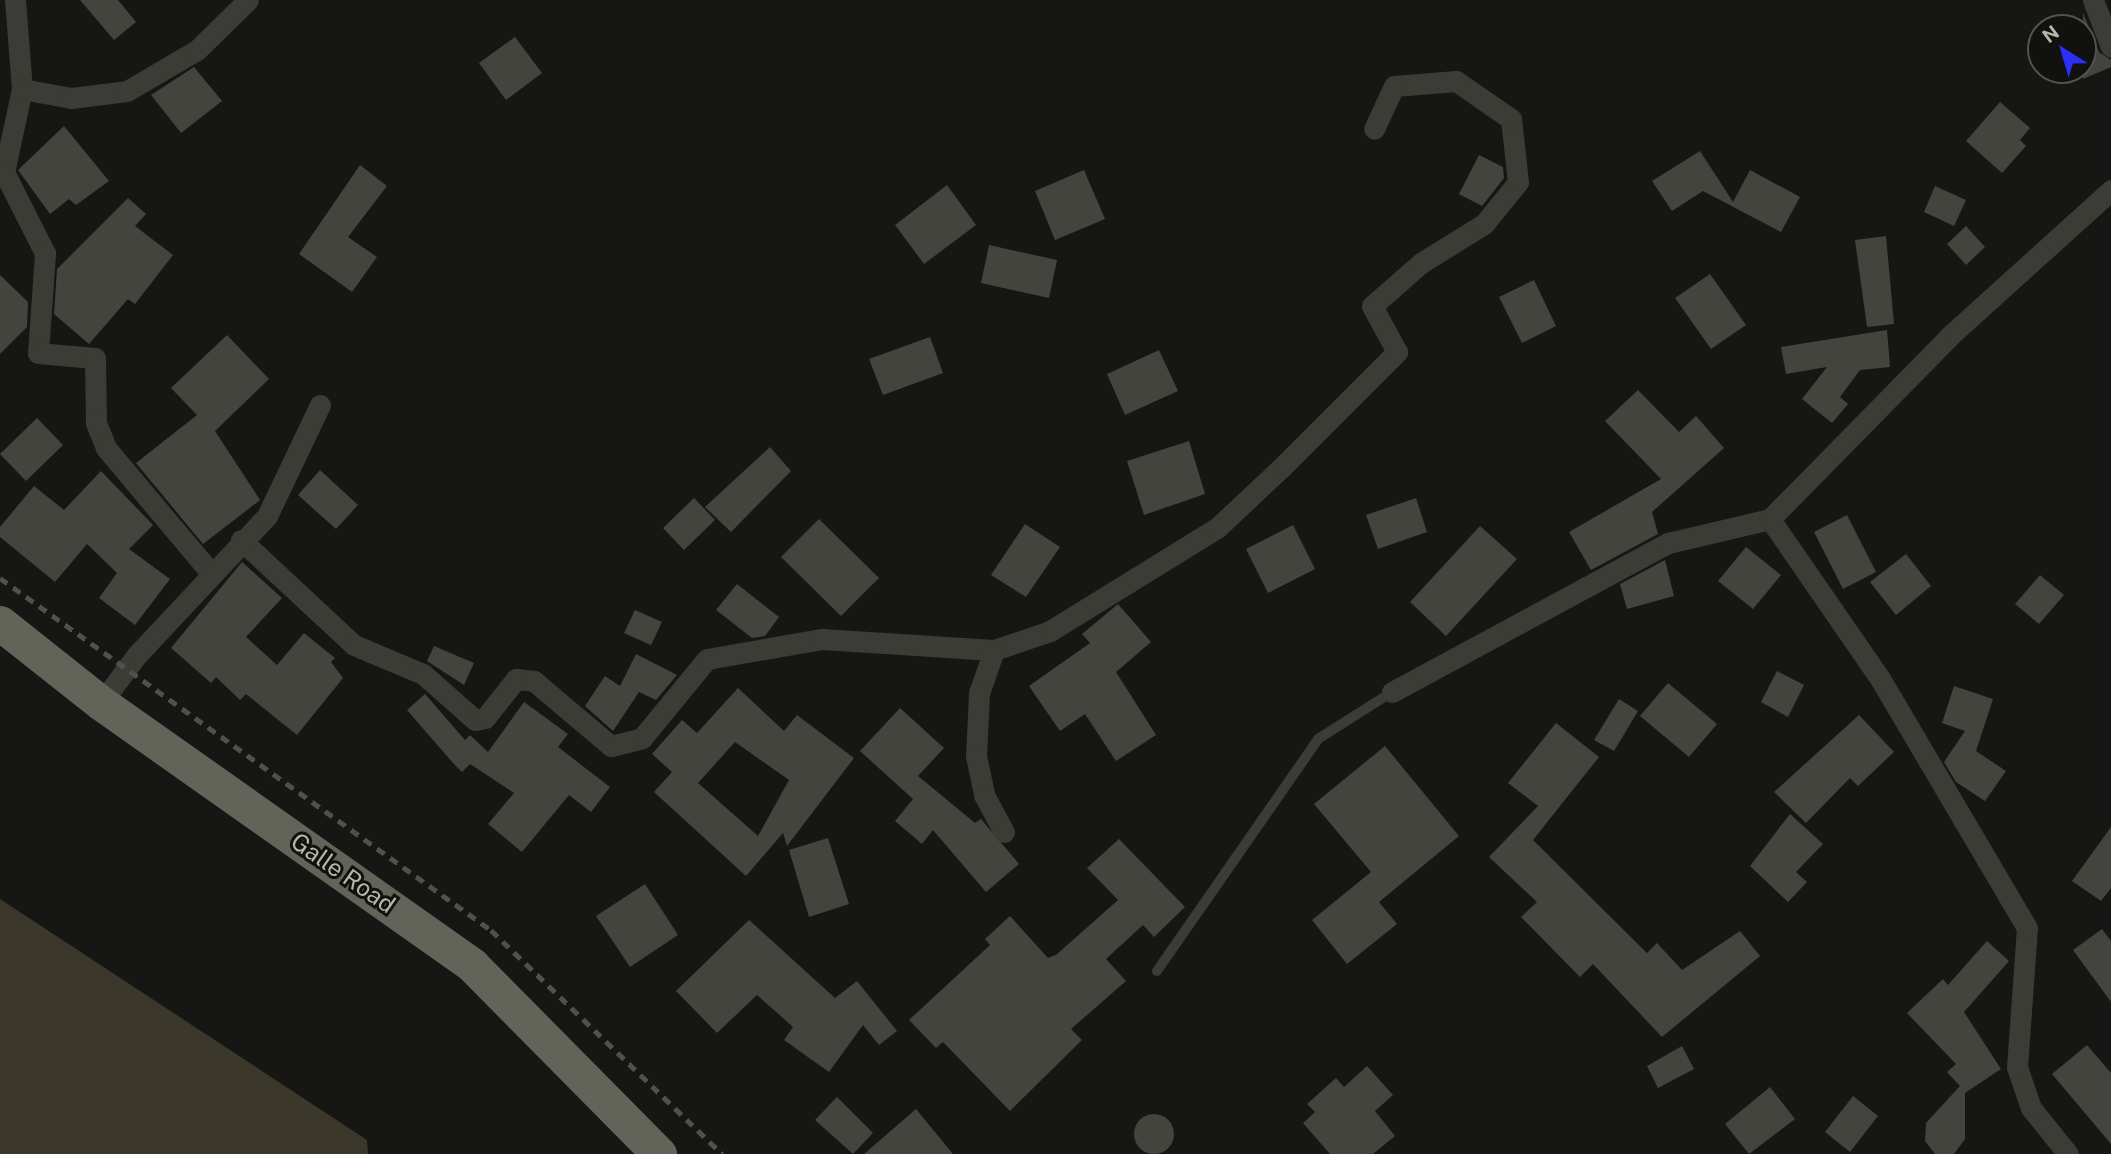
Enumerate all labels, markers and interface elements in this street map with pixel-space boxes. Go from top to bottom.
north arrow [2027,14,2097,84]
text: N [2038,21,2063,47]
street label: Galle Road [285,827,401,919]

